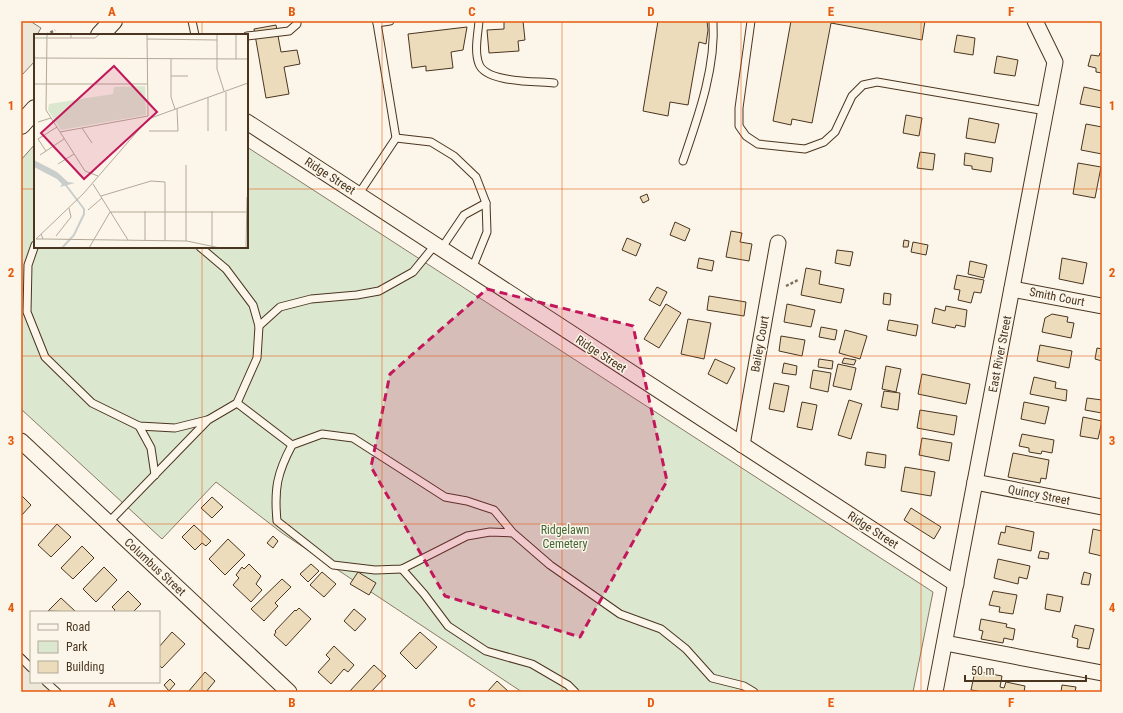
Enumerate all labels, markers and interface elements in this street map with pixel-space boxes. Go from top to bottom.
text: A [108,4,116,19]
text: B [288,4,296,19]
text: C [468,4,476,19]
text: D [647,4,655,19]
text: E [828,4,835,19]
text: F [1008,4,1014,19]
inset map [34,34,248,248]
text: 1 [8,98,14,113]
text: 1 [1109,98,1115,113]
street label: Ridge Street [302,154,358,198]
text: 2 [8,265,15,280]
text: 2 [1109,265,1116,280]
street label: Smith Court [1028,285,1086,309]
street label: Bailey Court [748,314,772,373]
street label: East River Street [986,314,1014,394]
street label: Ridge Street [573,332,629,376]
text: 3 [8,433,14,448]
text: 3 [1109,433,1115,448]
street label: Quincy Street [1007,482,1072,508]
street label: Ridge Street [845,508,901,552]
park label: Ridgelawn Cemetery [541,523,590,551]
street label: Columbus Street [122,535,189,599]
text: 4 [8,600,15,615]
text: 4 [1109,600,1116,615]
legend [30,611,160,683]
text: Road [66,620,90,634]
text: Park [66,640,88,654]
scale bar [965,657,1086,683]
text: Building [66,660,104,674]
text: 50 m [971,664,995,678]
text: A [108,695,116,710]
text: B [288,695,296,710]
text: C [468,695,476,710]
text: D [647,695,655,710]
text: E [828,695,835,710]
text: F [1008,695,1014,710]

